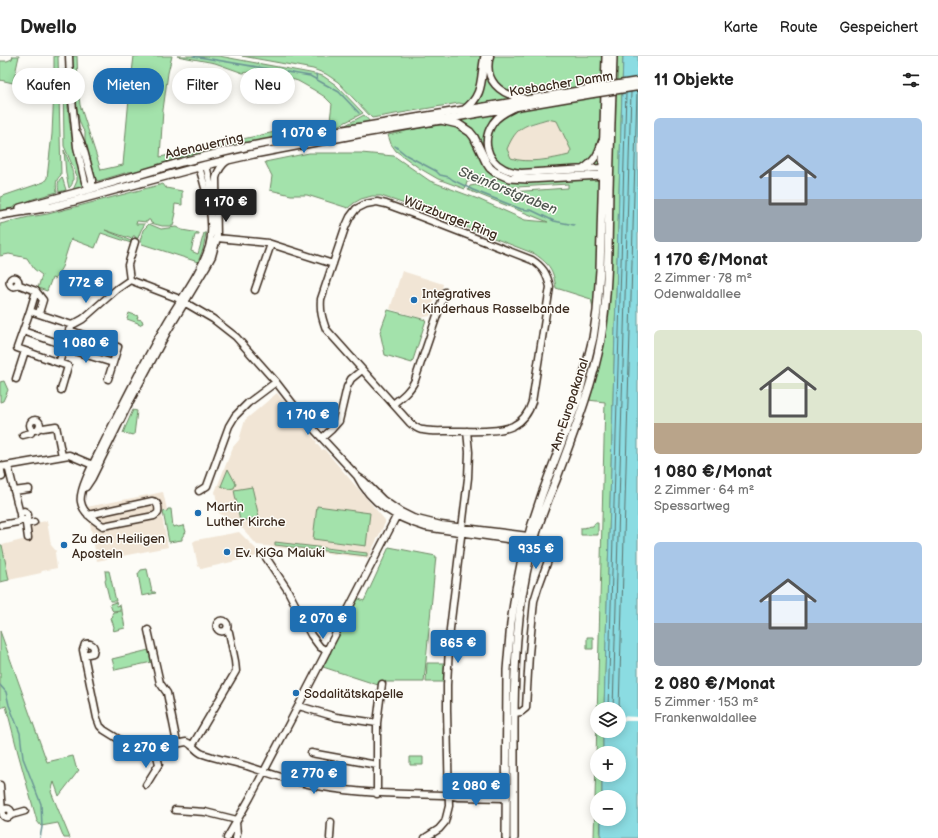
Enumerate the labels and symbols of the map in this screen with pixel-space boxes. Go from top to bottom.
street label: Kosbacher Damm [508,68,614,100]
pin: 1 070 € [267,120,341,154]
street label: Adenauerring [164,129,245,163]
water label: Steinforstgraben [456,163,560,218]
pin: 1 170 € [189,189,263,223]
street label: Würzburger Ring [401,193,500,243]
pin: 772 € [58,270,114,304]
place label: Integratives Kinderhaus Rasselbande [422,286,570,317]
marker: Integratives Kinderhaus Rasselbande [409,295,419,305]
pin: 1 080 € [49,330,123,364]
street label: Am Europakanal [548,356,592,452]
pin: 1 710 € [271,402,345,436]
place label: Martin Luther Kirche [206,499,286,530]
marker: Martin Luther Kirche [193,508,203,518]
place label: Zu den Heiligen Aposteln [71,531,165,562]
pin: 935 € [508,536,564,570]
marker: Zu den Heiligen Aposteln [59,540,69,550]
place label: Ev. KiGa Maluki [235,545,325,561]
marker: Ev. KiGa Maluki [222,547,232,557]
pin: 2 070 € [286,606,360,640]
pin: 865 € [430,630,486,664]
place label: Sodalitätskapelle [304,686,404,702]
marker: Sodalitätskapelle [291,688,301,698]
pin: 2 270 € [109,735,183,769]
pin: 2 770 € [277,761,351,795]
pin: 2 080 € [439,773,513,807]

